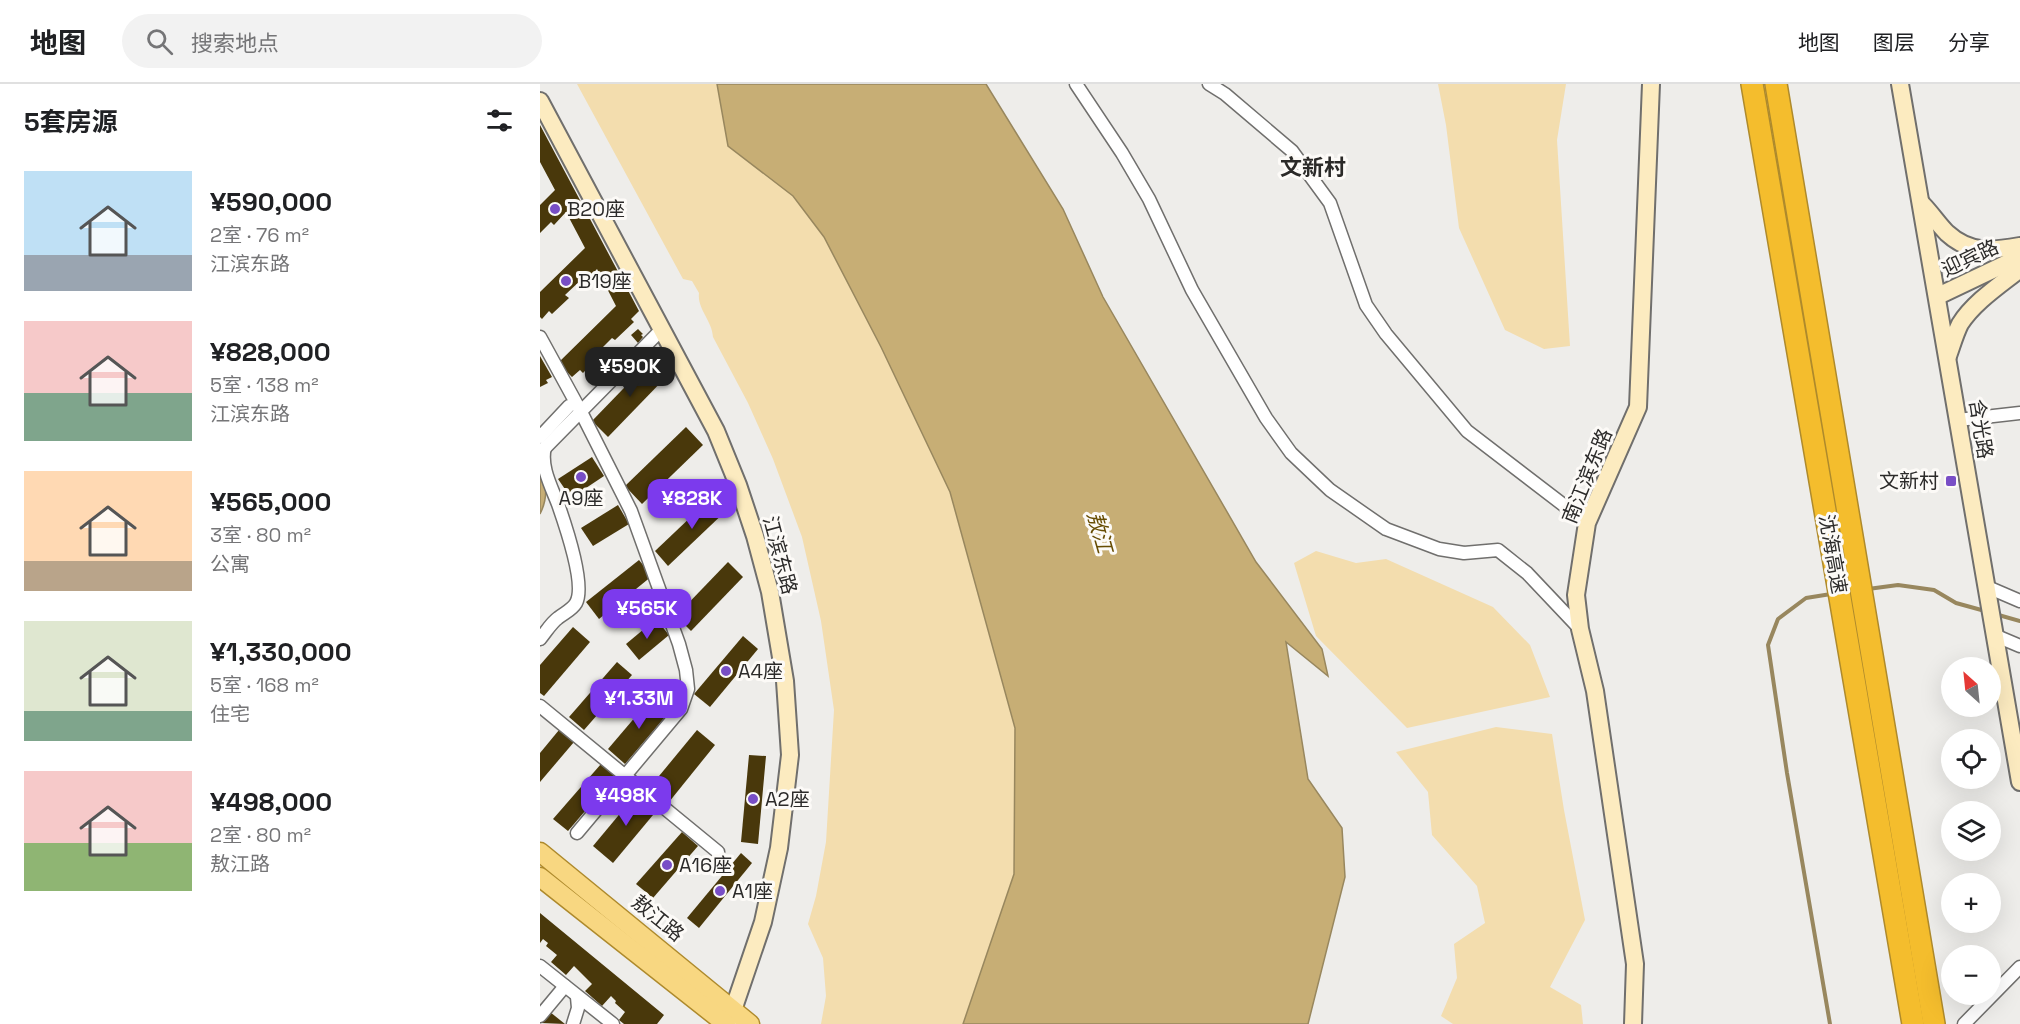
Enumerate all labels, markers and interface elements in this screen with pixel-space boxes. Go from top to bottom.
search box [122,14,542,68]
text: 地图 [30,25,86,61]
icon: search [143,25,176,58]
text: 搜索地点 [191,29,279,57]
text: 地图 [1798,29,1840,56]
text: 图层 [1873,29,1915,56]
text: 分享 [1948,29,1990,56]
icon: filters [483,104,516,137]
text: 5套房源 [24,105,118,139]
district label: 文新村 [1280,153,1346,181]
text: ¥590,000 [210,185,332,219]
icon: home [72,195,144,267]
place label: B20座 [567,196,625,222]
marker: B20座 [548,202,562,216]
text: 2室 · 76 m² [210,222,309,248]
street label: 迎宾路 [1937,234,2003,282]
text: 江滨东路 [210,251,290,277]
place label: B19座 [578,268,632,294]
marker: B19座 [559,274,573,288]
text: ¥828,000 [210,335,331,369]
icon: home [72,345,144,417]
pin: ¥590K [588,347,672,398]
text: ¥590K [599,353,661,379]
text: 5室 · 138 m² [210,372,319,398]
street label: 含光路 [1963,397,1999,461]
text: 江滨东路 [210,401,290,427]
street label: 南江滨东路 [1556,425,1618,527]
place label: 文新村 [1879,468,1939,494]
marker: A9座 [574,470,588,484]
marker: 文新村 [1944,474,1958,488]
pin: ¥828K [650,479,734,530]
text: ¥565,000 [210,485,331,519]
place label: A9座 [559,485,603,511]
text: ¥828K [662,485,722,511]
icon: home [72,495,144,567]
water label: 敖江 [1081,508,1119,558]
street label: 沈海高速 [1813,512,1853,596]
street label: 江滨东路 [757,513,803,597]
text: 3室 · 80 m² [210,522,311,548]
text: 公寓 [210,551,250,577]
pin: ¥565K [605,589,689,640]
text: ¥565K [616,595,678,621]
text: ¥1,330,000 [210,635,352,669]
icon: home [72,645,144,717]
north arrow [1941,657,2001,717]
map controls [1941,657,2001,1005]
place label: A4座 [738,658,783,684]
marker: A4座 [719,664,733,678]
text: 5室 · 168 m² [210,672,319,698]
pin: ¥1.33M [590,679,688,730]
text: ¥1.33M [604,685,674,711]
text: 住宅 [210,701,250,727]
button: locate [1941,729,2001,789]
pin: ¥498K [584,776,668,827]
text: ¥498K [595,782,657,808]
text: ¥498,000 [210,785,332,819]
place label: A2座 [765,786,810,812]
marker: A2座 [746,792,760,806]
icon: home [72,795,144,867]
button: layers [1941,801,2001,861]
text: 2室 · 80 m² [210,822,311,848]
text: 敖江路 [210,851,270,877]
place label: A16座 [679,852,732,878]
marker: A16座 [660,858,674,872]
button: + [1941,873,2001,933]
place label: A1座 [732,878,773,904]
marker: A1座 [713,884,727,898]
street label: 敖江路 [627,889,689,947]
button: − [1941,945,2001,1005]

